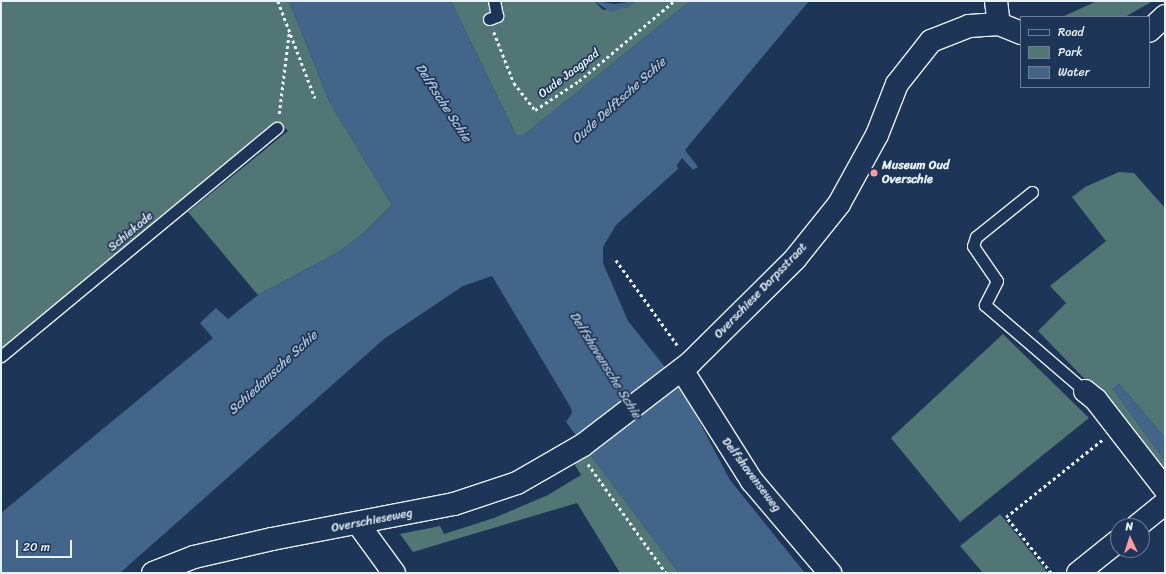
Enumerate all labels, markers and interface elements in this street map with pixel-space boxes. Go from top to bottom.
legend [1020,16,1150,88]
text: Road [1058,21,1084,43]
text: Park [1058,41,1083,63]
street label: Oude Jaagpad [536,47,602,101]
water label: Oude Delftsche Schie [568,54,670,148]
water label: Delftsche Schie [412,61,474,145]
text: Water [1058,61,1090,83]
place label: Museum Oud Overschie [882,159,949,187]
marker: Museum Oud Overschie [869,168,879,178]
street label: Schiekade [106,209,156,255]
street label: Overschiese Dorpsstraat [712,240,810,342]
water label: Delfshavensche Schie [566,309,644,421]
water label: Schiedamsche Schie [225,328,321,418]
street label: Delfshavenseweg [718,435,784,515]
street label: Overschieseweg [330,506,414,536]
text: N [1125,517,1134,536]
north arrow [1110,518,1150,558]
scale bar [18,532,74,558]
text: 20 m [23,536,50,558]

